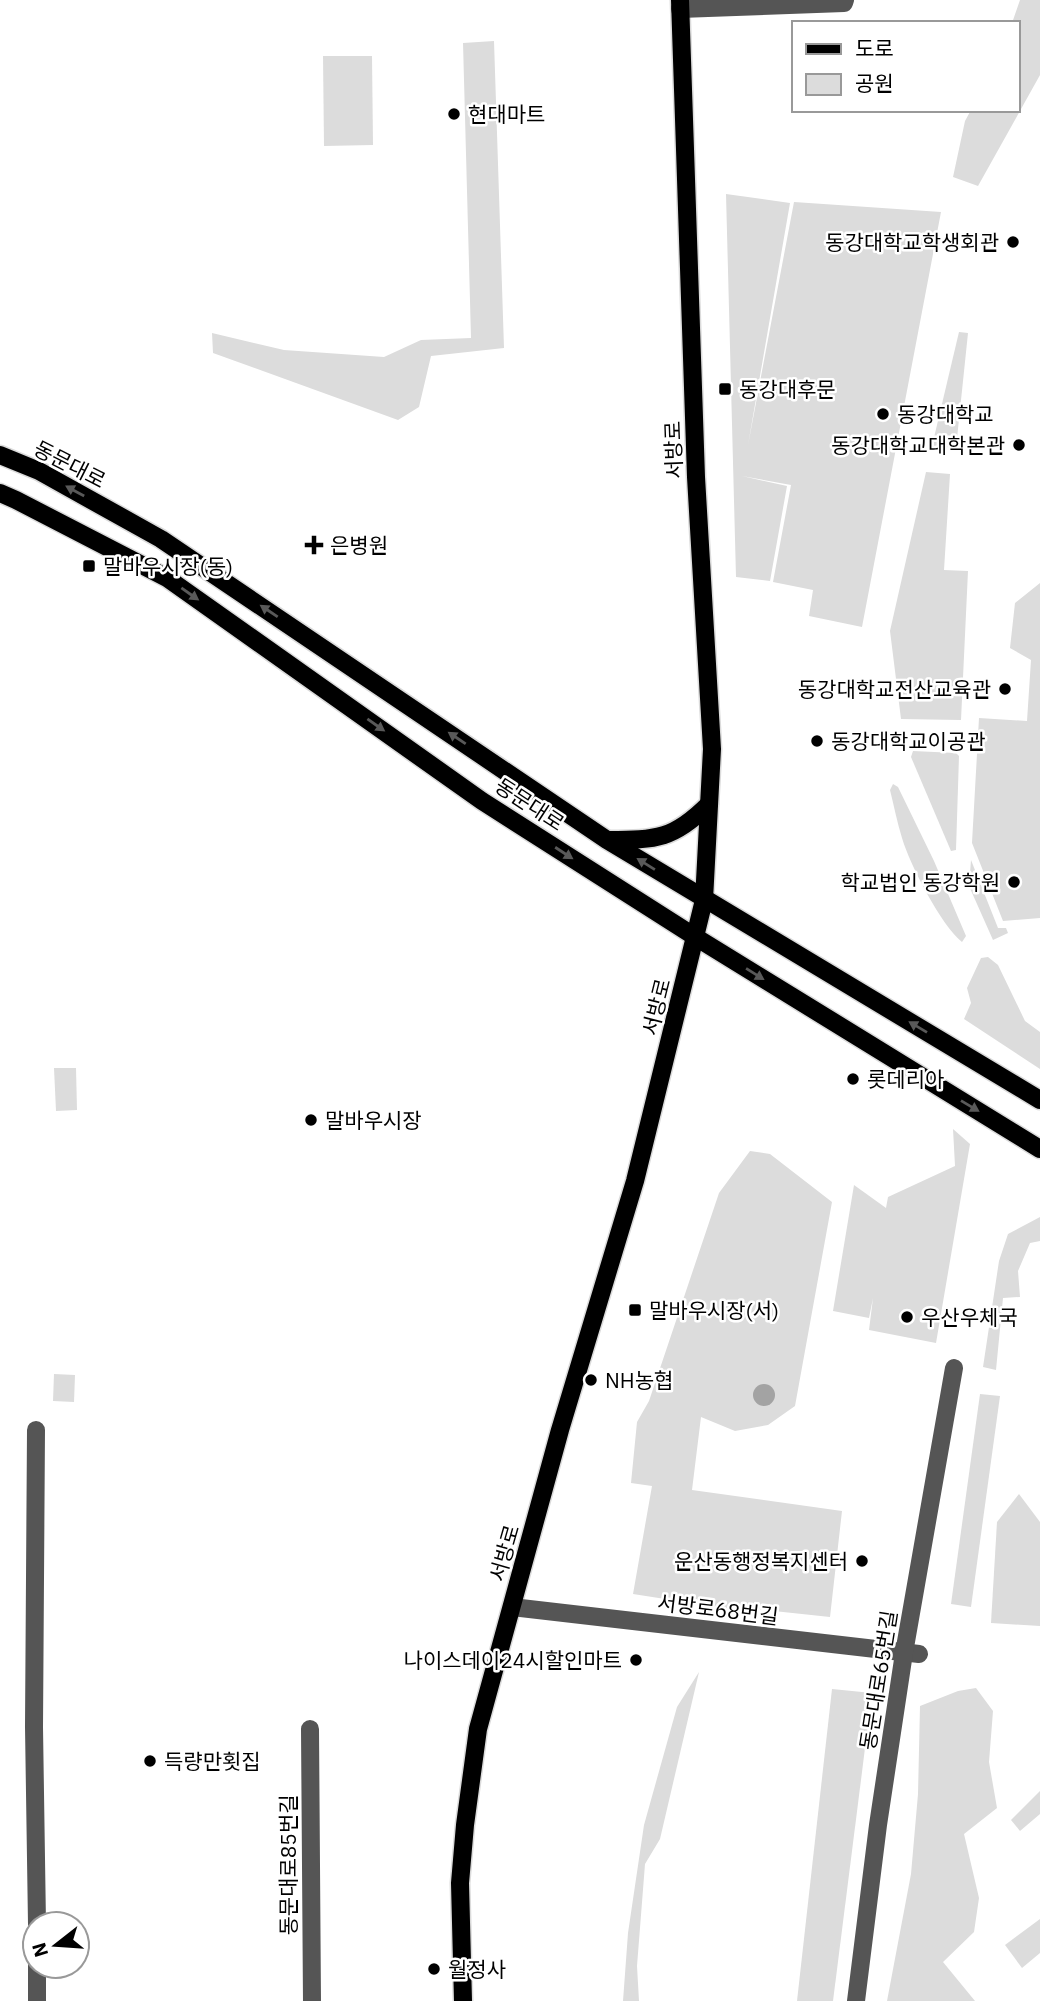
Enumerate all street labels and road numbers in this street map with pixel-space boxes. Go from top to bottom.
street label: 서방로 [658,421,688,479]
street label: 동문대로 [29,434,111,494]
street label: 동문대로 [490,771,570,837]
street label: 서방로 [635,975,677,1039]
street label: 서방로 [483,1521,525,1585]
street label: 서방로68번길 [656,1588,780,1630]
street label: 동문대로65번길 [853,1608,903,1752]
street label: 동문대로85번길 [274,1794,302,1936]

